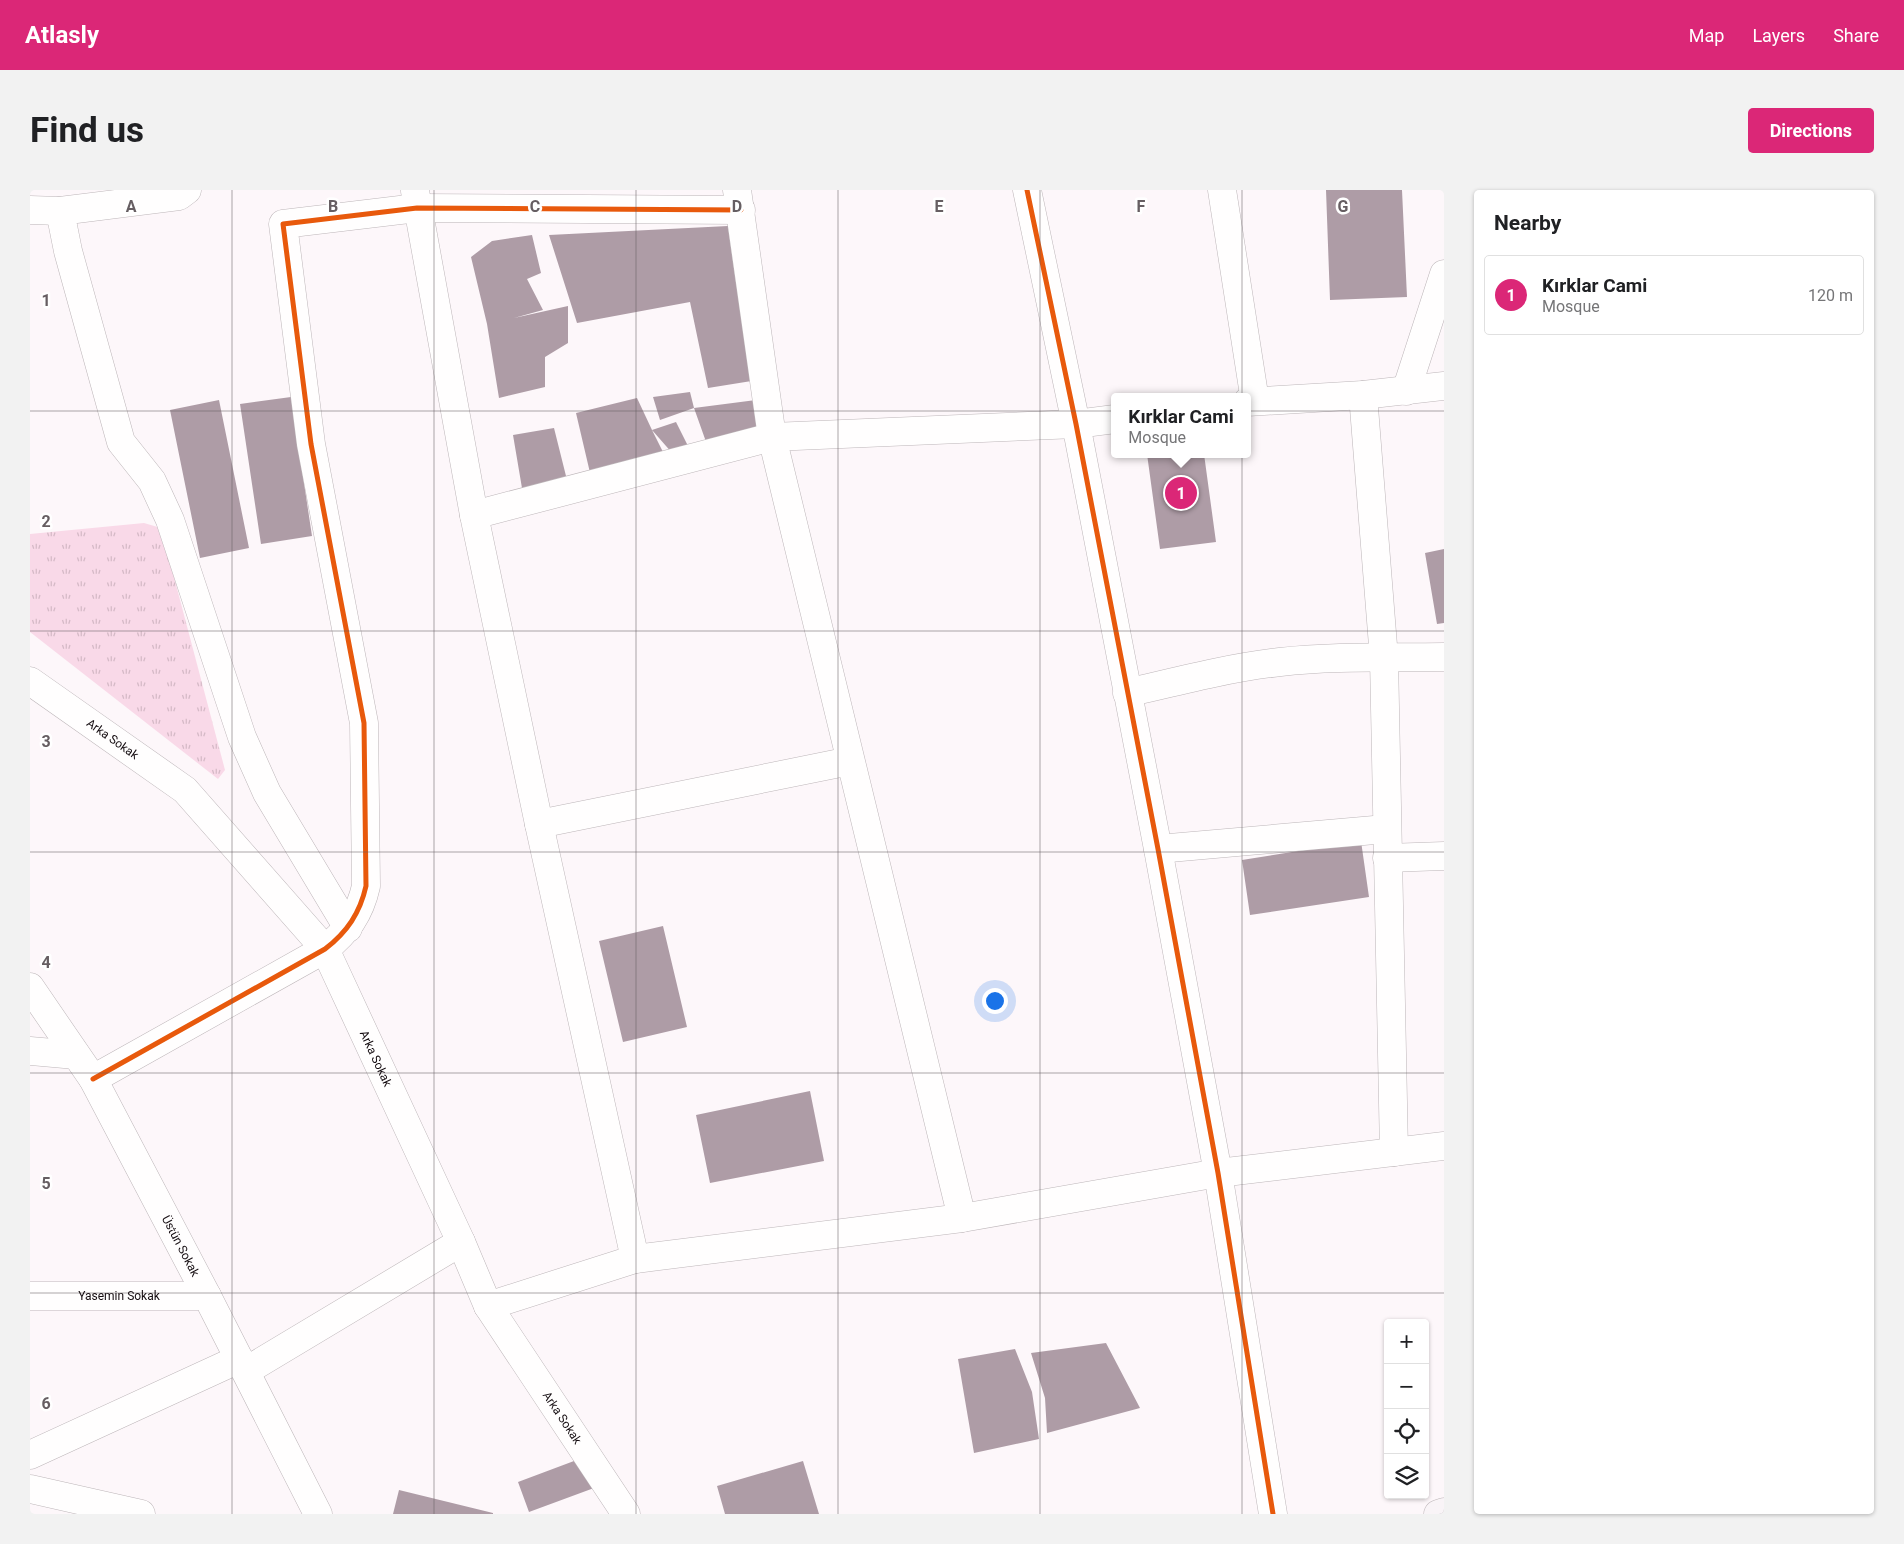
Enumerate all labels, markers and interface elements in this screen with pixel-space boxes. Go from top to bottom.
text: Atlasly [25,21,99,49]
text: Map [1689,25,1724,46]
text: Layers [1752,25,1805,46]
text: Share [1833,25,1879,46]
button: Directions [1748,108,1874,153]
text: Find us [30,110,144,151]
text: A [126,197,137,216]
text: B [328,197,338,216]
text: C [530,197,540,216]
text: D [732,197,742,216]
text: E [935,197,944,216]
text: F [1137,197,1146,216]
text: G [1338,197,1349,216]
text: Nearby [1494,211,1561,235]
text: Kırklar Cami [1542,274,1647,297]
text: 1 [1506,286,1516,305]
text: 120 m [1808,286,1853,305]
text: 1 [41,291,51,310]
text: Mosque [1542,297,1600,316]
popup [1111,393,1251,458]
text: Kırklar Cami [1128,405,1234,428]
text: Mosque [1128,428,1186,447]
pin: 1 [1165,474,1197,512]
text: 2 [41,512,51,531]
street label: Arka Sokak [84,716,142,763]
text: 3 [41,732,51,751]
text: 4 [41,953,51,972]
your location [982,988,1008,1014]
street label: Arka Sokak [357,1028,395,1090]
text: 5 [41,1174,51,1193]
street label: Üstün Sokak [159,1213,203,1280]
street label: Yasemin Sokak [78,1289,161,1303]
map controls [1384,1319,1429,1499]
button: + [1384,1319,1429,1364]
button: − [1384,1364,1429,1409]
street label: Arka Sokak [540,1389,585,1448]
text: 6 [41,1394,51,1413]
button: locate [1384,1409,1429,1454]
button: layers [1384,1454,1429,1499]

